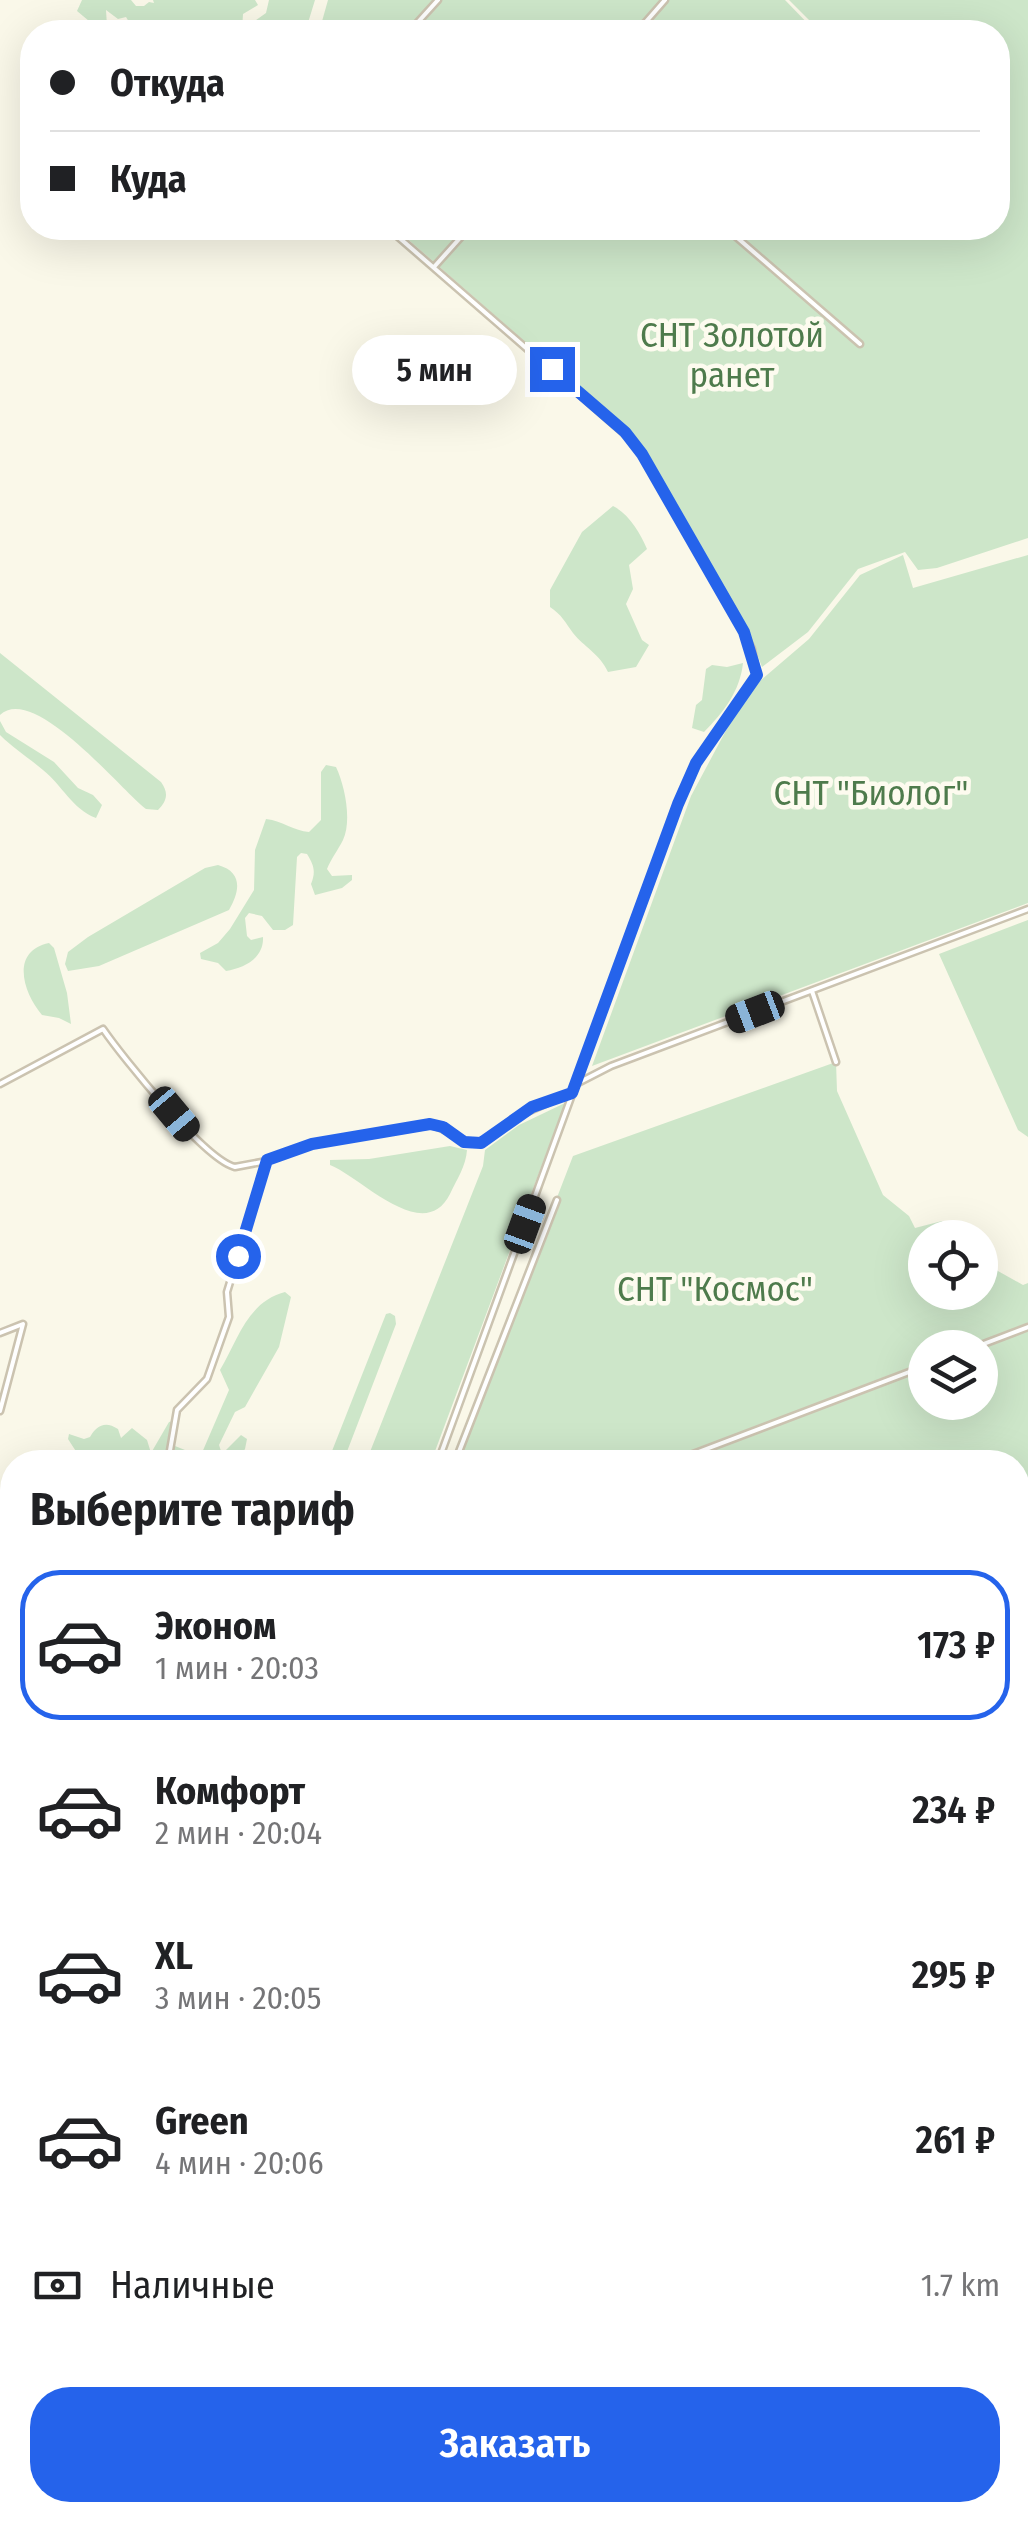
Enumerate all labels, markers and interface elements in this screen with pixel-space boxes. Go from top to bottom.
text: Откуда [110,60,225,106]
text: Куда [110,156,187,202]
park label: СНТ Золотой ранет [640,314,824,396]
callout: 5 мин [352,334,517,404]
route end [530,347,575,392]
text: 5 мин [396,351,473,389]
park label: СНТ "Биолог" [773,772,969,814]
car [722,987,788,1037]
car [143,1081,205,1147]
car [501,1191,549,1257]
map controls [908,1220,998,1420]
button: locate [908,1220,998,1310]
route start [216,1234,261,1279]
park label: СНТ "Космос" [617,1268,813,1310]
button: layers [908,1330,998,1420]
text: Выберите тариф [30,1483,355,1537]
icon: car [35,1600,125,1690]
text: Эконом [155,1603,276,1649]
text: 173 ₽ [917,1622,995,1668]
text: 1 мин · 20:03 [155,1649,319,1687]
icon: car [35,1765,125,1855]
text: Комфорт [155,1768,305,1814]
text: 234 ₽ [912,1787,995,1833]
text: 2 мин · 20:04 [155,1814,322,1852]
icon: car [35,1930,125,2020]
text: XL [155,1933,193,1979]
text: 295 ₽ [912,1952,995,1998]
text: 3 мин · 20:05 [155,1979,321,2017]
icon: car [35,2095,125,2185]
text: Green [155,2098,249,2144]
text: 261 ₽ [916,2117,995,2163]
text: 4 мин · 20:06 [155,2144,324,2182]
icon: cash [30,2258,85,2313]
text: Наличные [110,2262,275,2308]
text: 1.7 km [921,2266,1000,2304]
button: Заказать [30,2387,1000,2502]

